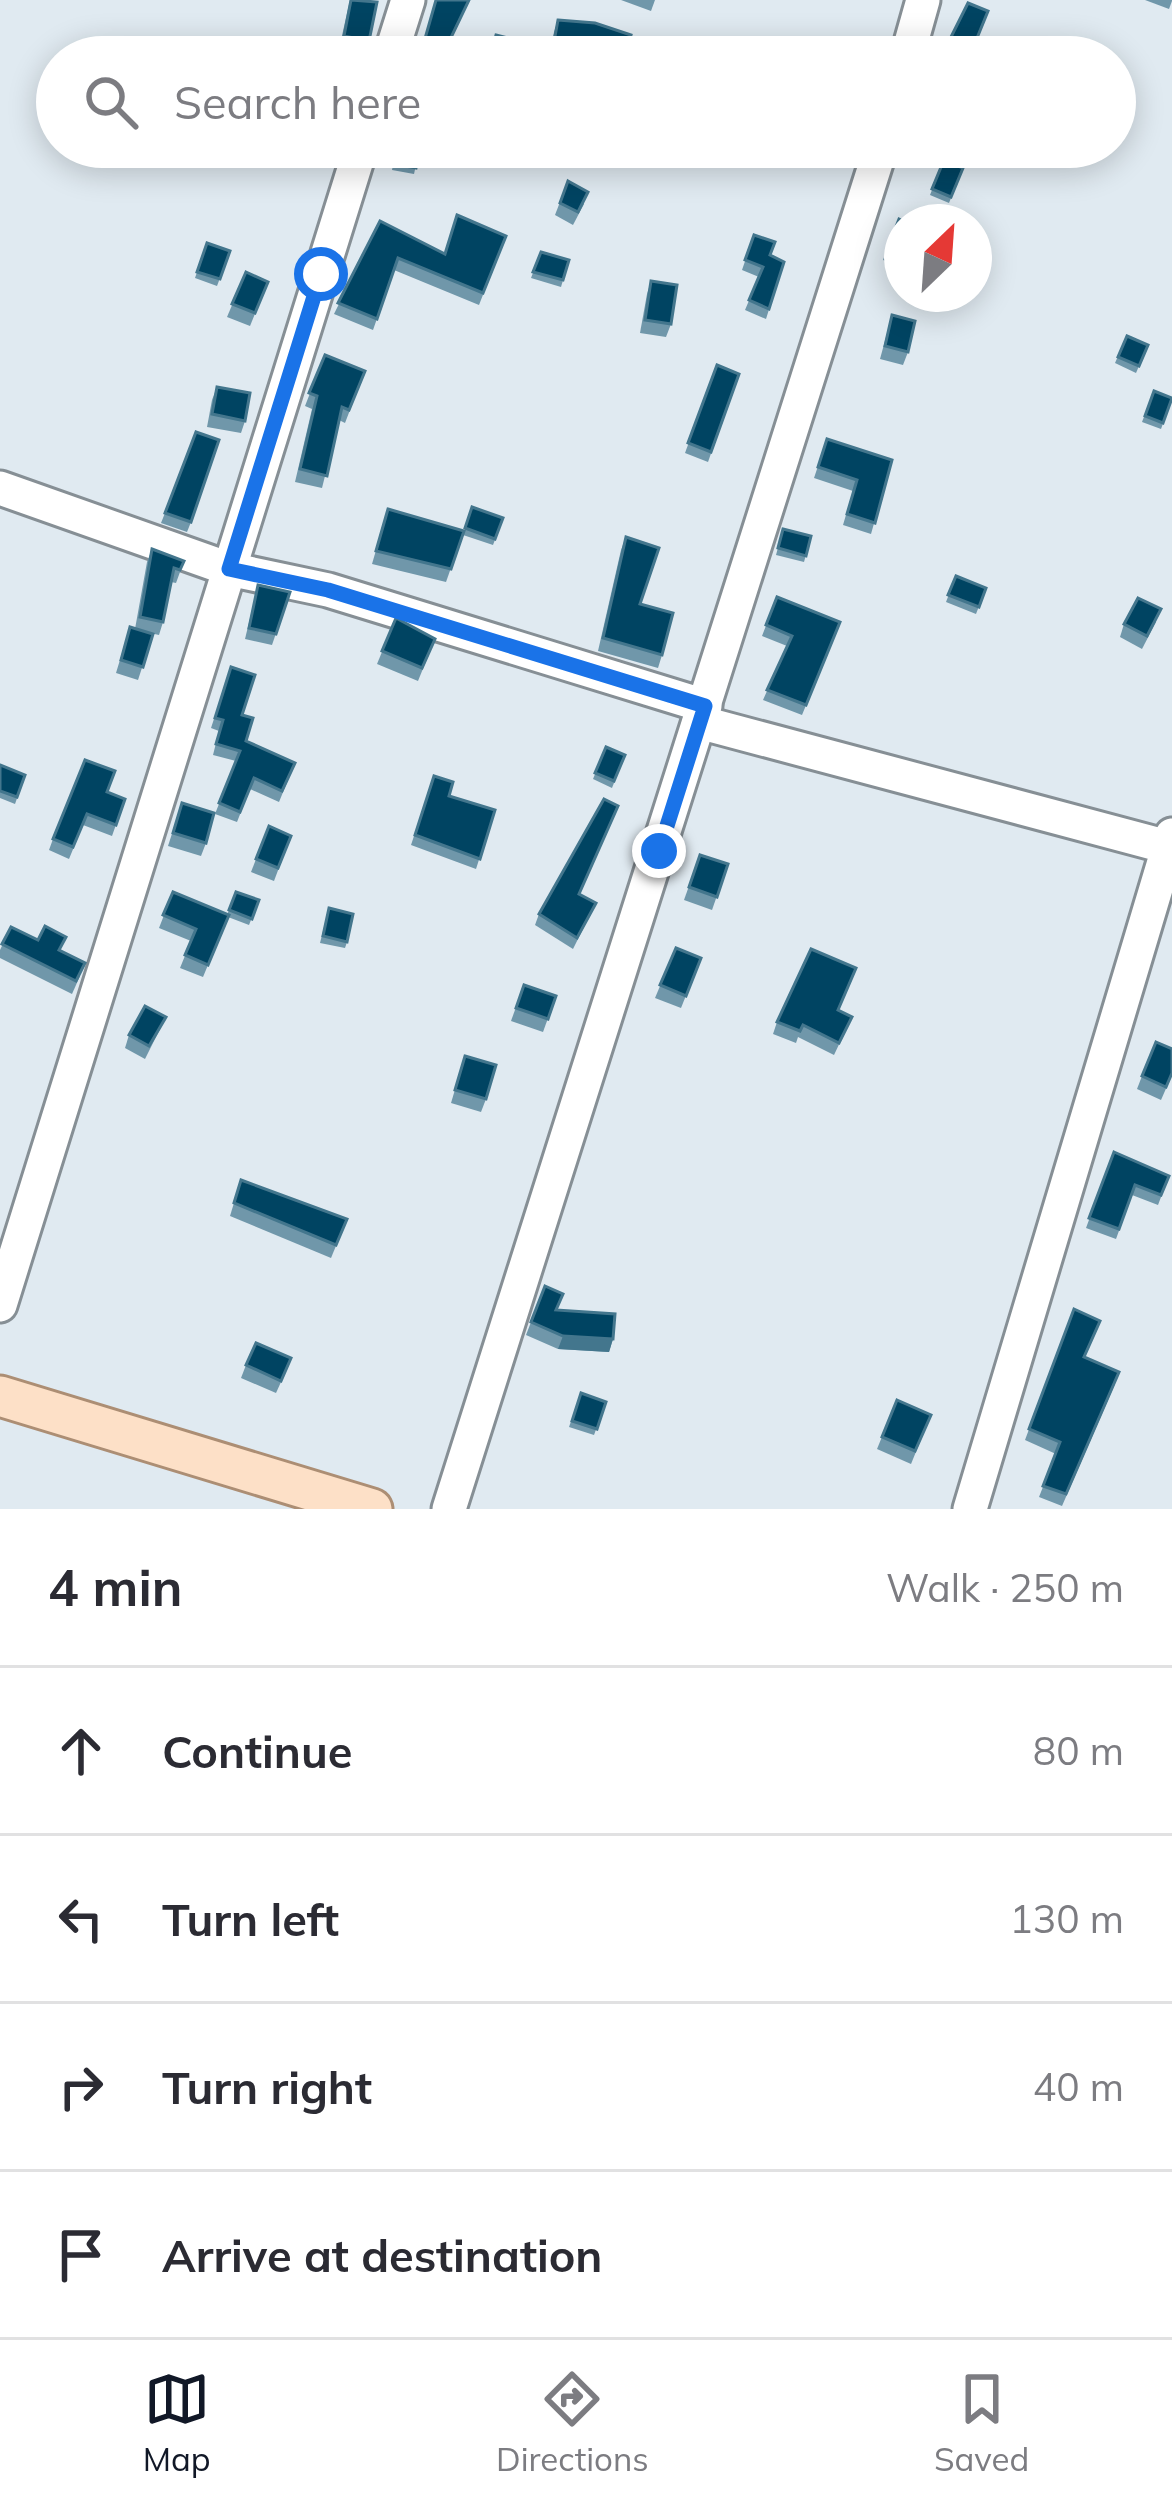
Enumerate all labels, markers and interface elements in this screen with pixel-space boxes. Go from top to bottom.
search box [36,36,1136,168]
icon: search [78,69,144,135]
text: Search here [174,74,421,130]
north arrow [884,204,992,312]
route start [294,247,348,301]
route end [632,824,686,878]
text: 4 min [48,1555,183,1619]
text: Walk · 250 m [886,1563,1124,1612]
icon: ahead [48,1718,114,1784]
text: Continue [162,1723,352,1779]
text: 80 m [1033,1726,1124,1775]
icon: left [48,1886,114,1952]
text: Turn left [162,1891,339,1947]
text: 130 m [1009,1894,1124,1943]
icon: right [48,2054,114,2120]
text: Turn right [162,2059,372,2115]
text: 40 m [1033,2062,1124,2111]
icon: arrive [48,2222,114,2288]
text: Arrive at destination [162,2227,602,2283]
tab: Map [143,2366,211,2479]
tab: Directions [496,2366,649,2479]
tab: Saved [934,2366,1029,2479]

